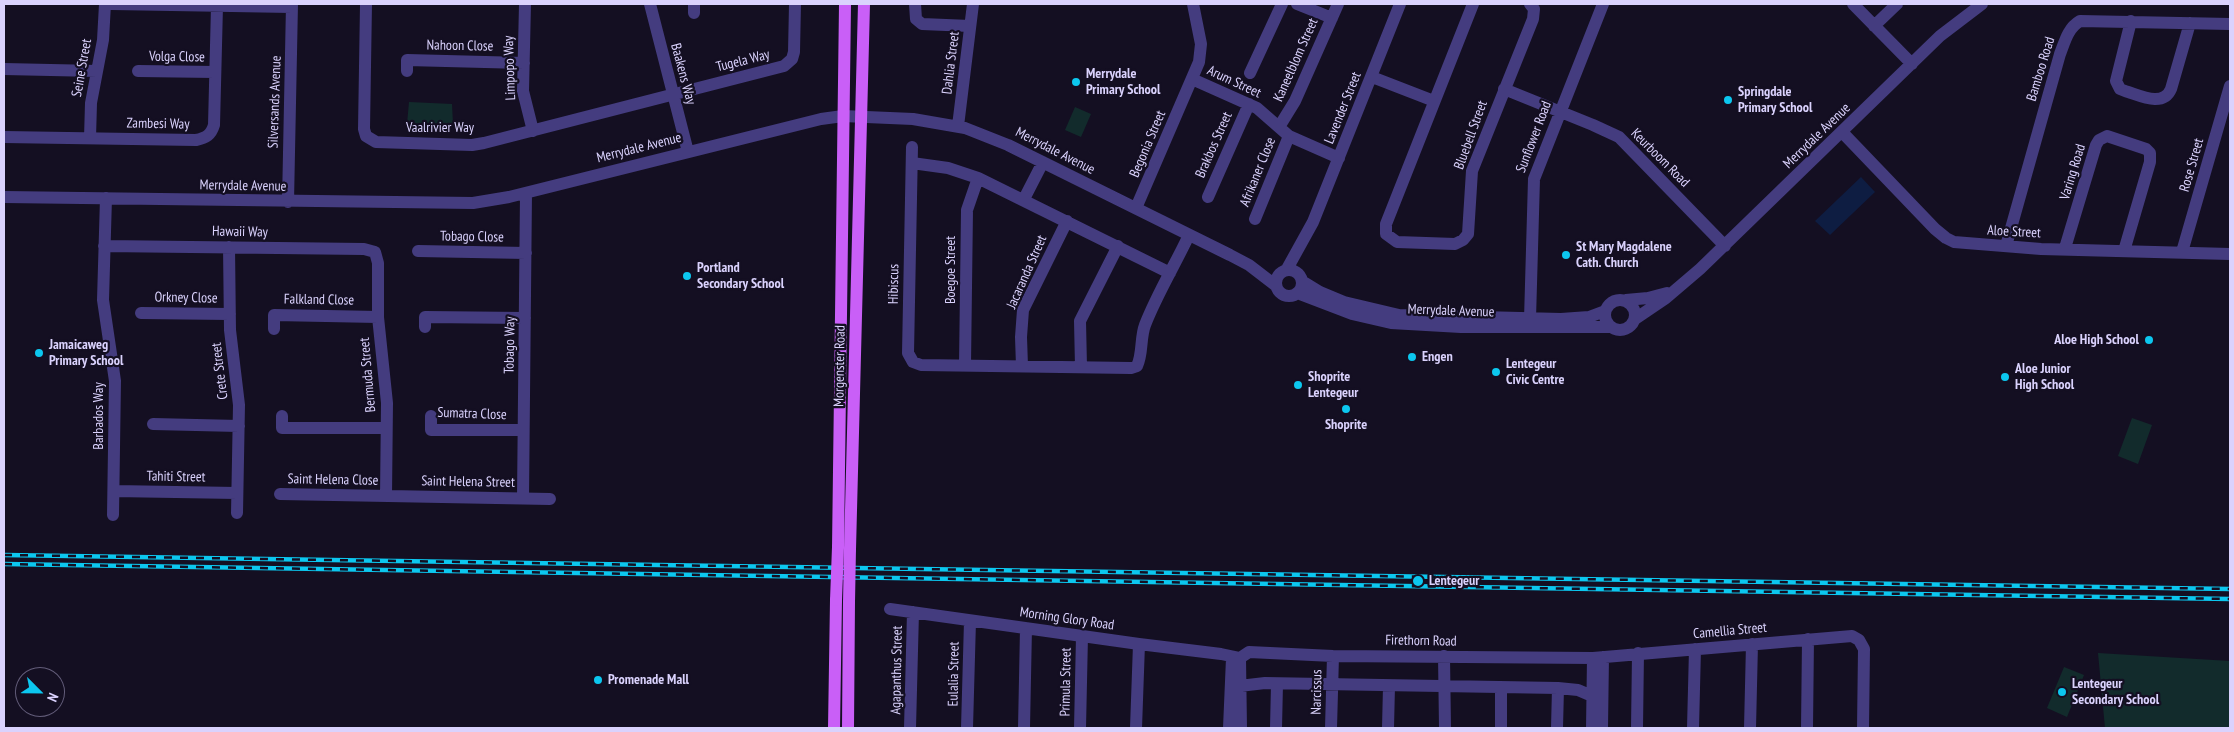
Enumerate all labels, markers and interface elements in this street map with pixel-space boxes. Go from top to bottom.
street label: Kaneelblom Street [1270,16,1322,104]
street label: Dahlia Street [939,31,963,95]
street label: Limpopo Way [500,35,520,101]
street label: Bamboo Road [2023,35,2059,103]
street label: Nahoon Close [426,37,494,55]
street label: Seine Street [69,38,95,98]
street label: Baakens Way [667,42,699,106]
street label: Tugela Way [714,46,772,76]
street label: Volga Close [149,48,205,66]
street label: Silversands Avenue [265,55,285,149]
street label: Arum Street [1204,62,1264,102]
place label: Merrydale Primary School [1086,66,1160,98]
street label: Lavender Street [1321,70,1365,146]
marker: Merrydale Primary School [1070,76,1082,88]
place label: Springdale Primary School [1738,84,1812,116]
marker: Springdale Primary School [1722,94,1734,106]
street label: Bluebell Street [1451,98,1491,172]
street label: Sunflower Road [1513,99,1555,175]
street label: Merrydale Avenue [1780,100,1854,172]
street label: Begonia Street [1126,108,1170,180]
street label: Brakbos Street [1192,109,1236,181]
street label: Zambesi Way [126,115,190,133]
street label: Vaalrivier Way [406,120,474,136]
street label: Merrydale Avenue [1013,124,1097,178]
street label: Keurboom Road [1627,125,1693,191]
street label: Merrydale Avenue [595,129,683,167]
street label: Afrikaner Close [1237,135,1279,209]
street label: Rose Street [2176,136,2208,194]
street label: Varing Road [2057,142,2089,202]
street label: Merrydale Avenue [200,177,286,195]
street label: Aloe Street [1987,222,2041,242]
street label: Hawaii Way [212,223,268,241]
street label: Tobago Close [440,228,504,246]
street label: Jacaranda Street [1003,233,1051,311]
street label: Boegoe Street [943,236,959,304]
place label: St Mary Magdalene Cath. Church [1576,239,1672,272]
marker: St Mary Magdalene Cath. Church [1560,249,1572,261]
place label: Portland Secondary School [697,260,784,292]
street label: Hibiscus [885,264,903,304]
marker: Portland Secondary School [681,270,693,282]
street label: Orkney Close [154,289,218,307]
street label: Falkland Close [284,291,354,309]
street label: Merrydale Avenue [1407,301,1495,321]
street label: Tobago Way [501,316,519,374]
street label: Morgenster Road [831,325,849,407]
place label: Aloe High School [2054,332,2139,348]
marker: Aloe High School [2143,334,2155,346]
place label: Jamaicaweg Primary School [49,337,123,370]
street label: Bermuda Street [356,337,380,413]
street label: Crete Street [208,342,232,400]
marker: Jamaicaweg Primary School [33,347,45,359]
place label: Engen [1422,349,1453,365]
marker: Engen [1406,351,1418,363]
place label: Lentegeur Civic Centre [1506,356,1564,388]
place label: Aloe Junior High School [2015,361,2074,394]
marker: Lentegeur Civic Centre [1490,366,1502,378]
place label: Shoprite Lentegeur [1308,369,1358,402]
marker: Aloe Junior High School [1999,371,2011,383]
marker: Shoprite Lentegeur [1292,379,1304,391]
street label: Barbados Way [91,382,107,450]
marker: Shoprite [1340,403,1352,415]
street label: Sumatra Close [437,404,507,424]
place label: Shoprite [1325,417,1367,433]
street label: Tahiti Street [147,468,205,486]
street label: Saint Helena Close [287,471,379,489]
street label: Saint Helena Street [421,473,515,491]
place label: Lentegeur [1429,573,1479,589]
marker: Lentegeur [1411,574,1425,588]
street label: Morning Glory Road [1019,604,1115,634]
street label: Camellia Street [1692,619,1768,643]
street label: Agapanthus Street [888,626,906,714]
street label: Firethorn Road [1385,632,1457,650]
street label: Eulalia Street [945,641,963,707]
street label: Primula Street [1057,647,1075,717]
north arrow [15,667,65,717]
street label: Narcissus [1308,669,1326,715]
place label: Promenade Mall [608,672,689,688]
marker: Promenade Mall [592,674,604,686]
place label: Lentegeur Secondary School [2072,676,2159,709]
marker: Lentegeur Secondary School [2056,686,2068,698]
text: N [43,690,63,704]

